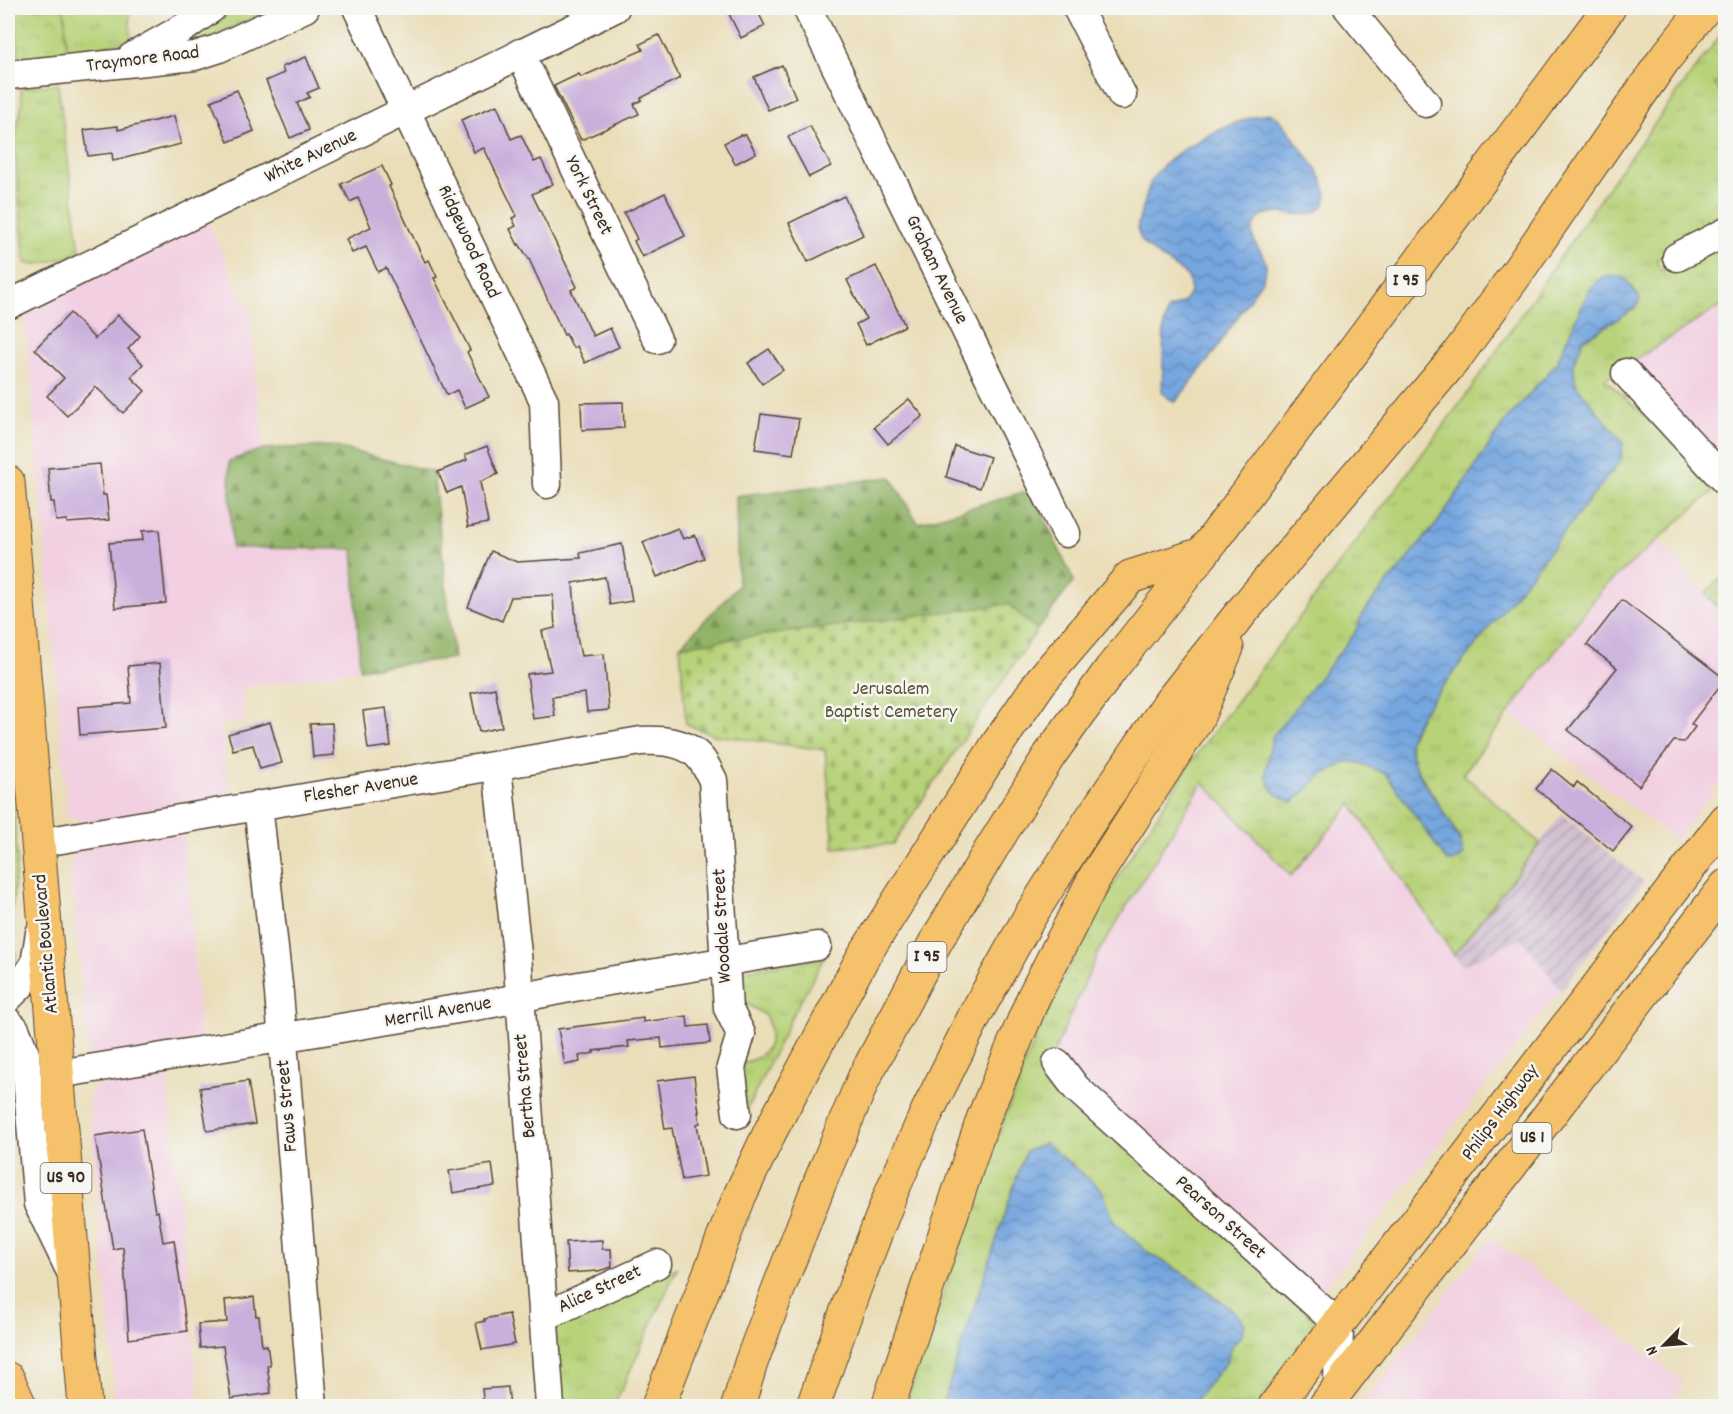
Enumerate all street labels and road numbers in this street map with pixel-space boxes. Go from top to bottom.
street label: Traymore Road [85,39,201,81]
street label: White Avenue [260,122,362,191]
street label: York Street [557,152,619,240]
street label: Ridgewood Road [429,181,507,303]
street label: Graham Avenue [897,211,975,330]
road number: I 95 [1386,266,1426,296]
street label: Flesher Avenue [302,766,420,812]
street label: Woodale Street [706,868,740,984]
street label: Atlantic Boulevard [27,873,67,1015]
road number: I 95 [908,942,946,972]
street label: Merrill Avenue [382,990,494,1036]
street label: Bertha Street [507,1033,545,1139]
street label: Philips Highway [1455,1058,1547,1167]
street label: Faws Street [270,1059,306,1153]
road number: US 1 [1512,1123,1552,1153]
road number: US 90 [40,1163,92,1193]
street label: Pearson Street [1168,1169,1272,1267]
street label: Alice Street [554,1258,646,1322]

